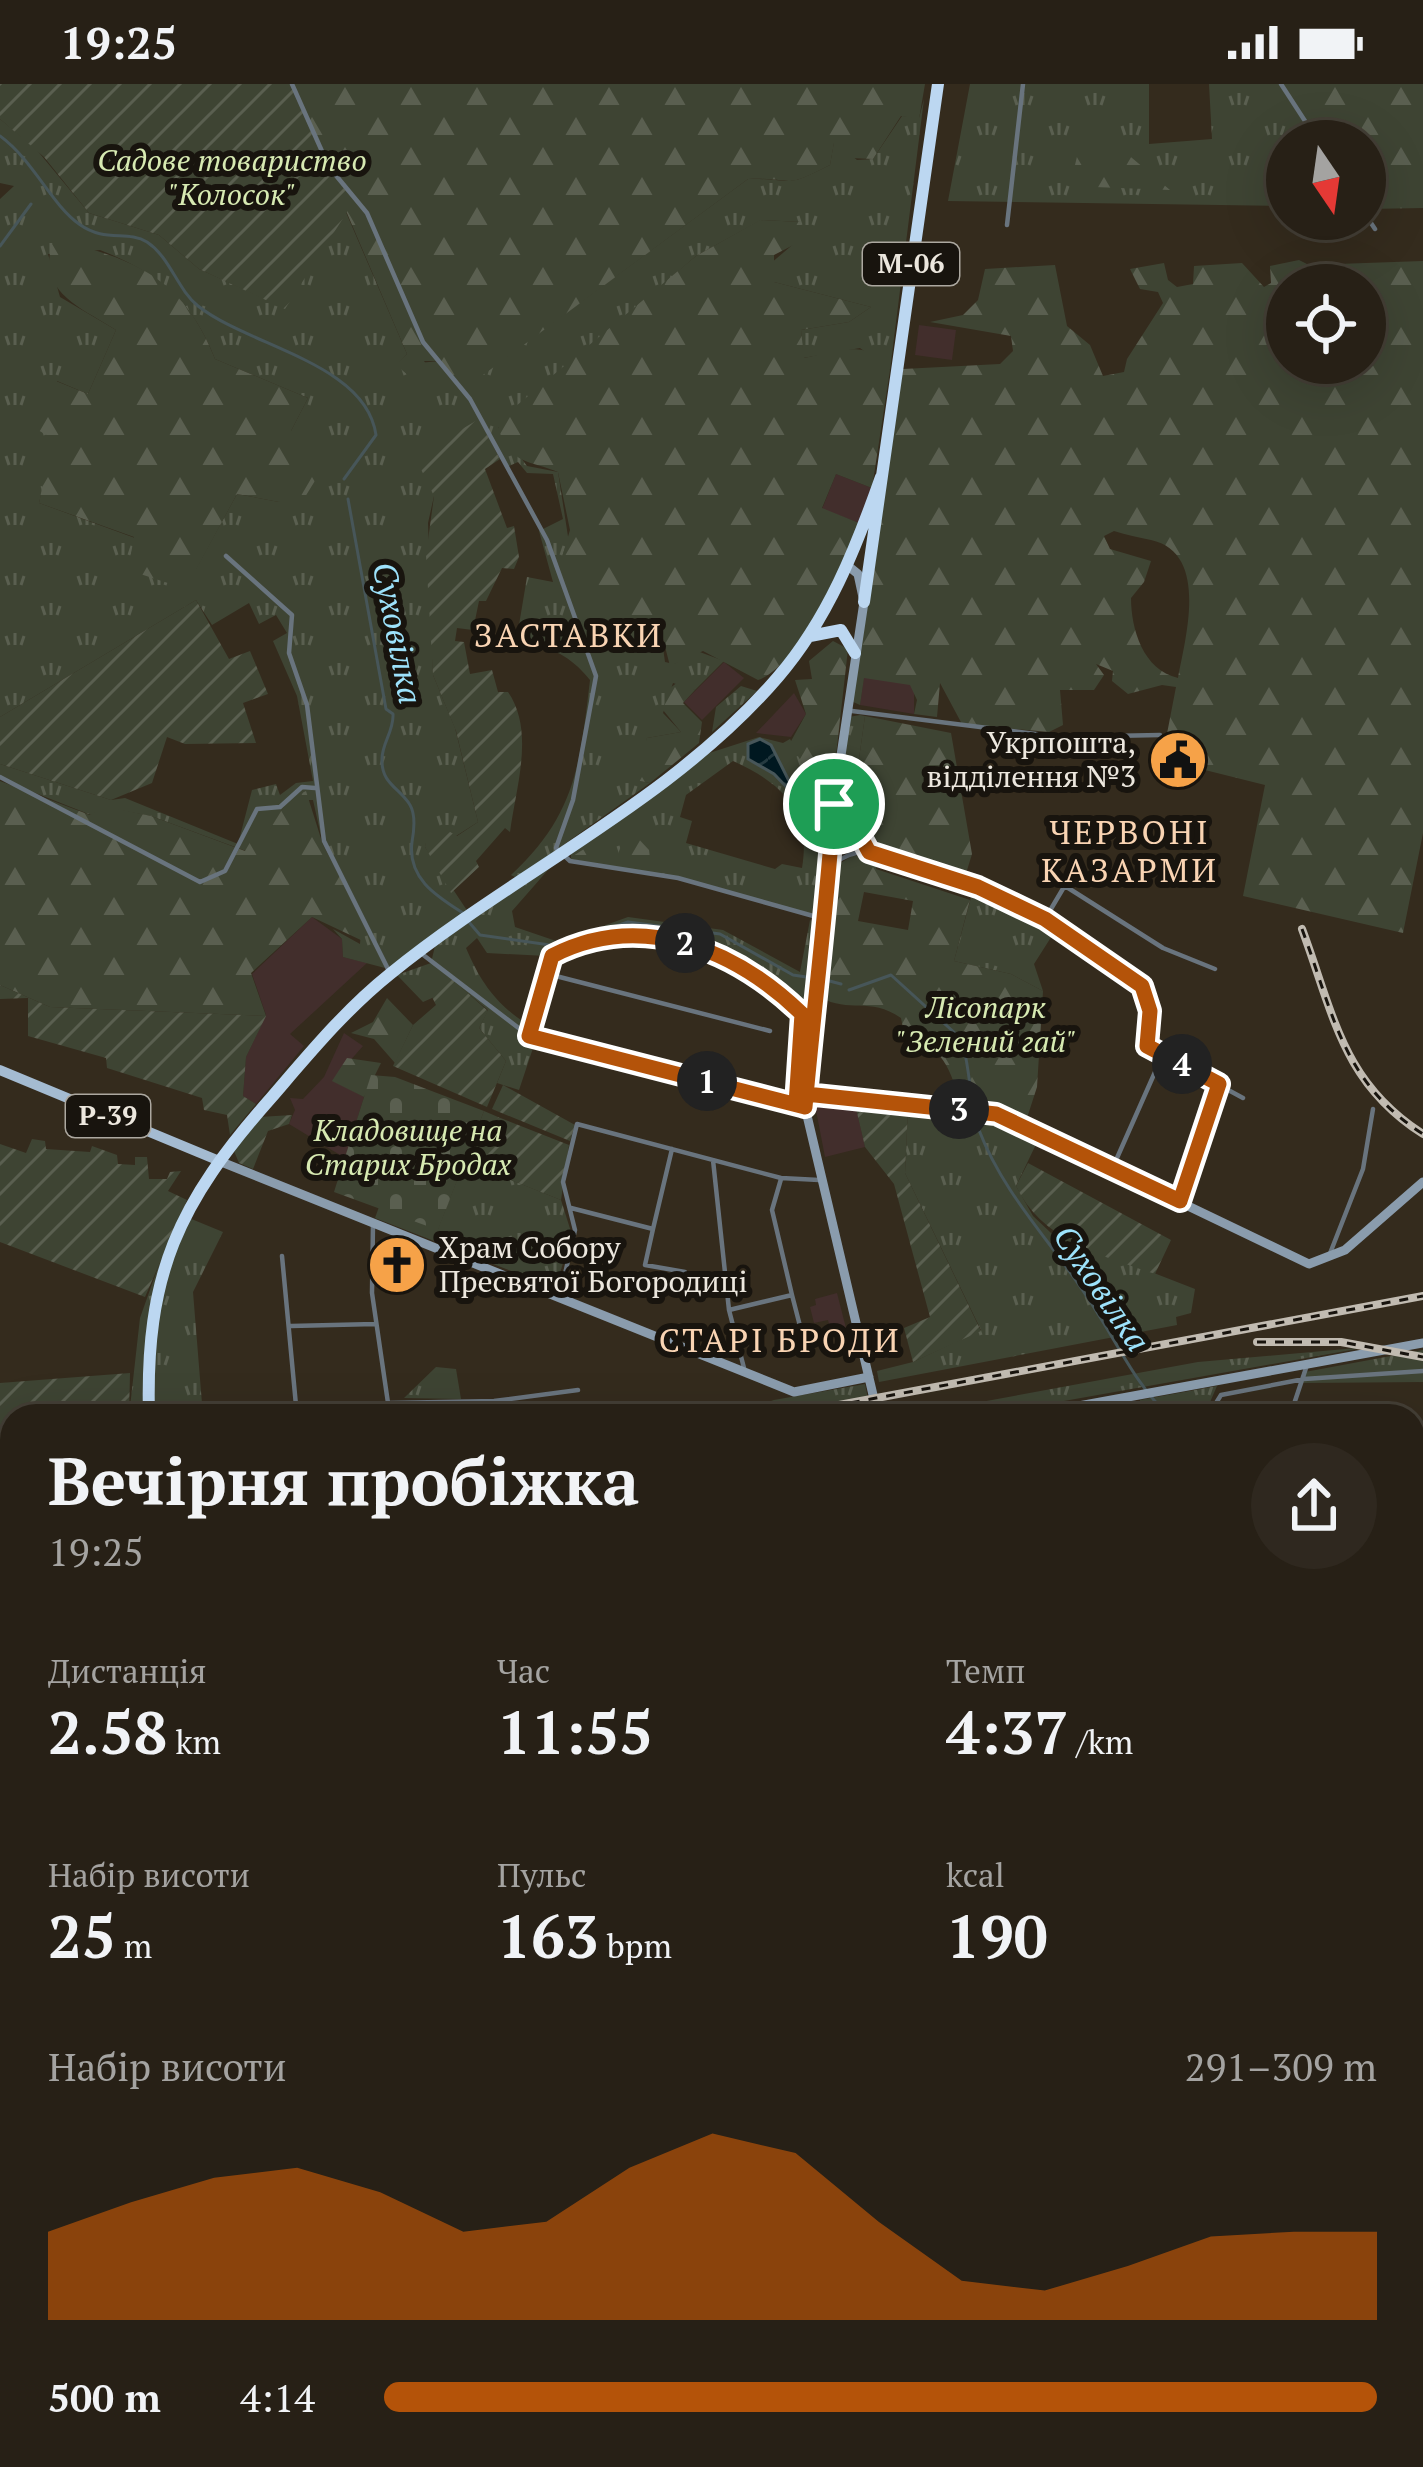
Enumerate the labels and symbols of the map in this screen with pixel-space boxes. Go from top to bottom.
north arrow [1266,120,1386,240]
park label: Садове товариство "Колосок" [97,140,367,214]
road number: М-06 [863,243,959,285]
water label: Суховілка [364,558,433,708]
district label: ЗАСТАВКИ [474,613,664,656]
place label: Укрпошта, відділення №3 [927,722,1136,796]
public building icon: Укрпошта, відділення №3 [1147,729,1209,791]
pin [783,753,885,855]
district label: ЧЕРВОНІ КАЗАРМИ [1041,810,1219,891]
pin: 2 [655,913,715,973]
park label: Лісопарк "Зелений гай" [896,987,1076,1061]
pin: 4 [1152,1034,1212,1094]
pin: 1 [677,1051,737,1111]
pin: 3 [929,1079,989,1139]
road number: Р-39 [66,1095,150,1137]
park label: Кладовище на Старих Бродах [305,1110,513,1184]
water label: Суховілка [1044,1216,1160,1359]
place label: Храм Собору Пресвятої Богородиці [439,1227,747,1301]
church icon: Храм Собору Пресвятої Богородиці [366,1234,428,1296]
district label: СТАРІ БРОДИ [659,1318,901,1361]

